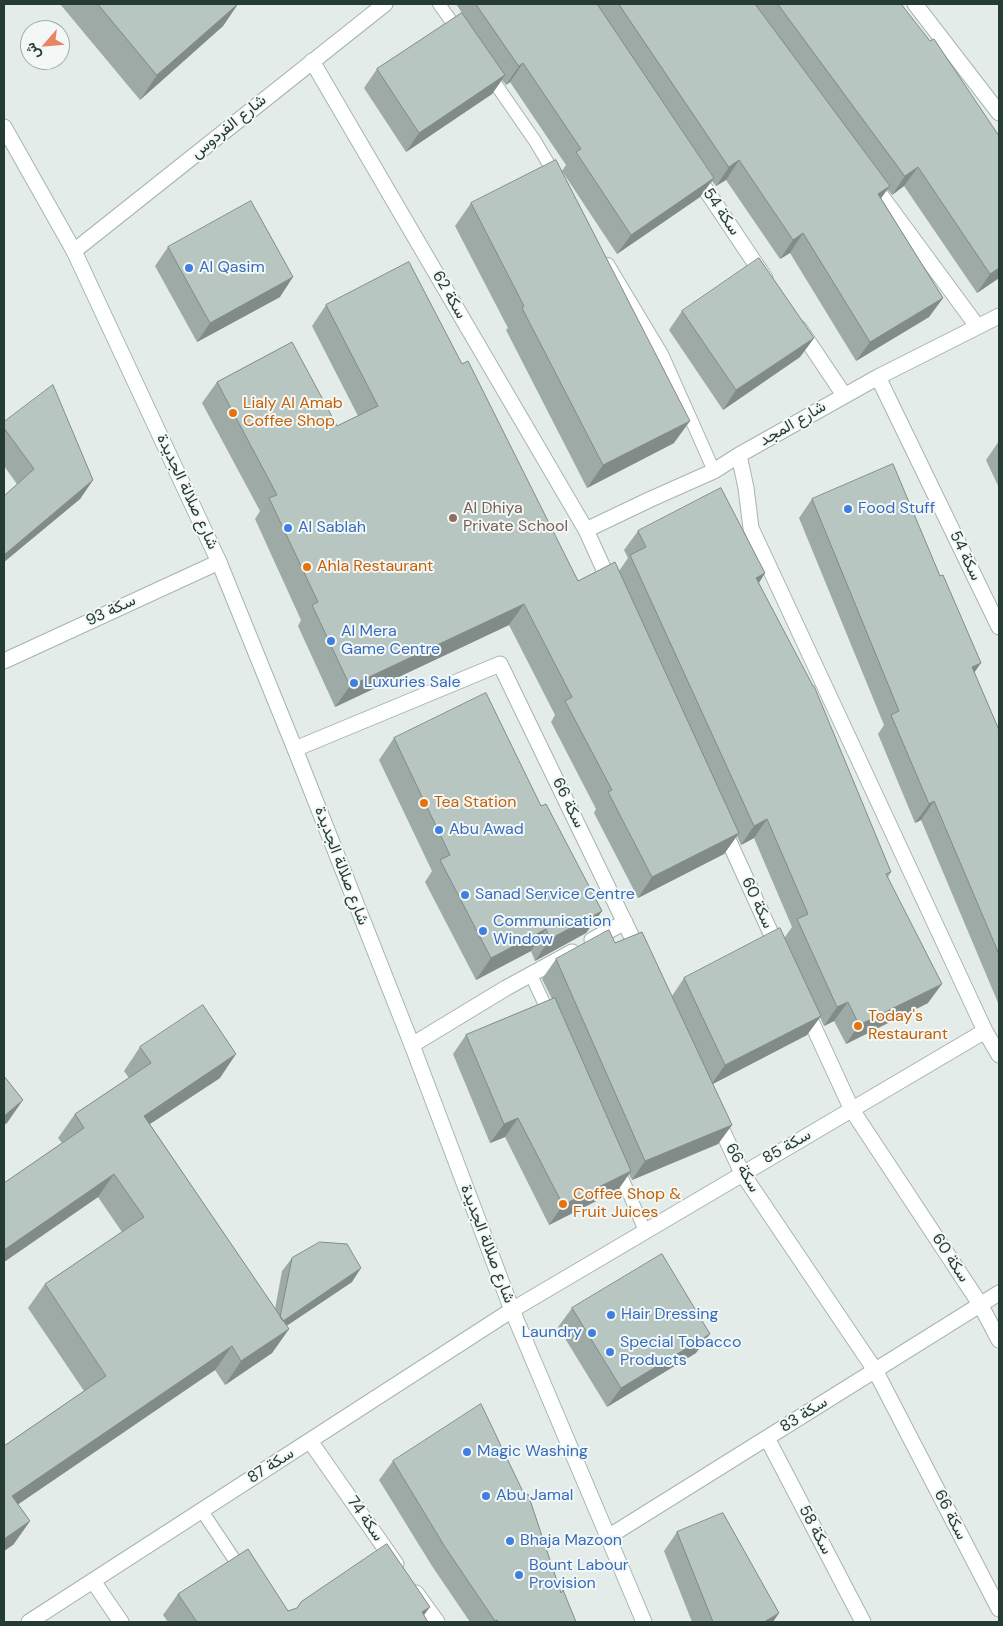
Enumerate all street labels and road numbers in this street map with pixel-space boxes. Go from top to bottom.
street label: شارع الفردوس [187,91,271,163]
street label: سكة 54 [698,185,744,239]
street label: سكة 62 [428,268,470,322]
street label: شارع المجد [756,397,830,451]
street label: شارع صلالة الجديدة [152,431,222,553]
street label: سكة 54 [945,528,985,584]
street label: سكة 93 [83,591,139,631]
street label: سكة 66 [548,775,588,831]
street label: شارع صلالة الجديدة [310,804,372,928]
street label: سكة 60 [737,874,777,932]
street label: سكة 85 [759,1125,815,1169]
street label: سكة 66 [721,1140,763,1196]
street label: شارع صلالة الجديدة [456,1182,518,1306]
street label: سكة 60 [927,1230,973,1286]
street label: سكة 83 [777,1393,831,1437]
street label: سكة 87 [244,1444,298,1488]
street label: سكة 66 [929,1487,971,1543]
street label: سكة 74 [343,1493,387,1545]
street label: سكة 58 [794,1502,836,1558]

